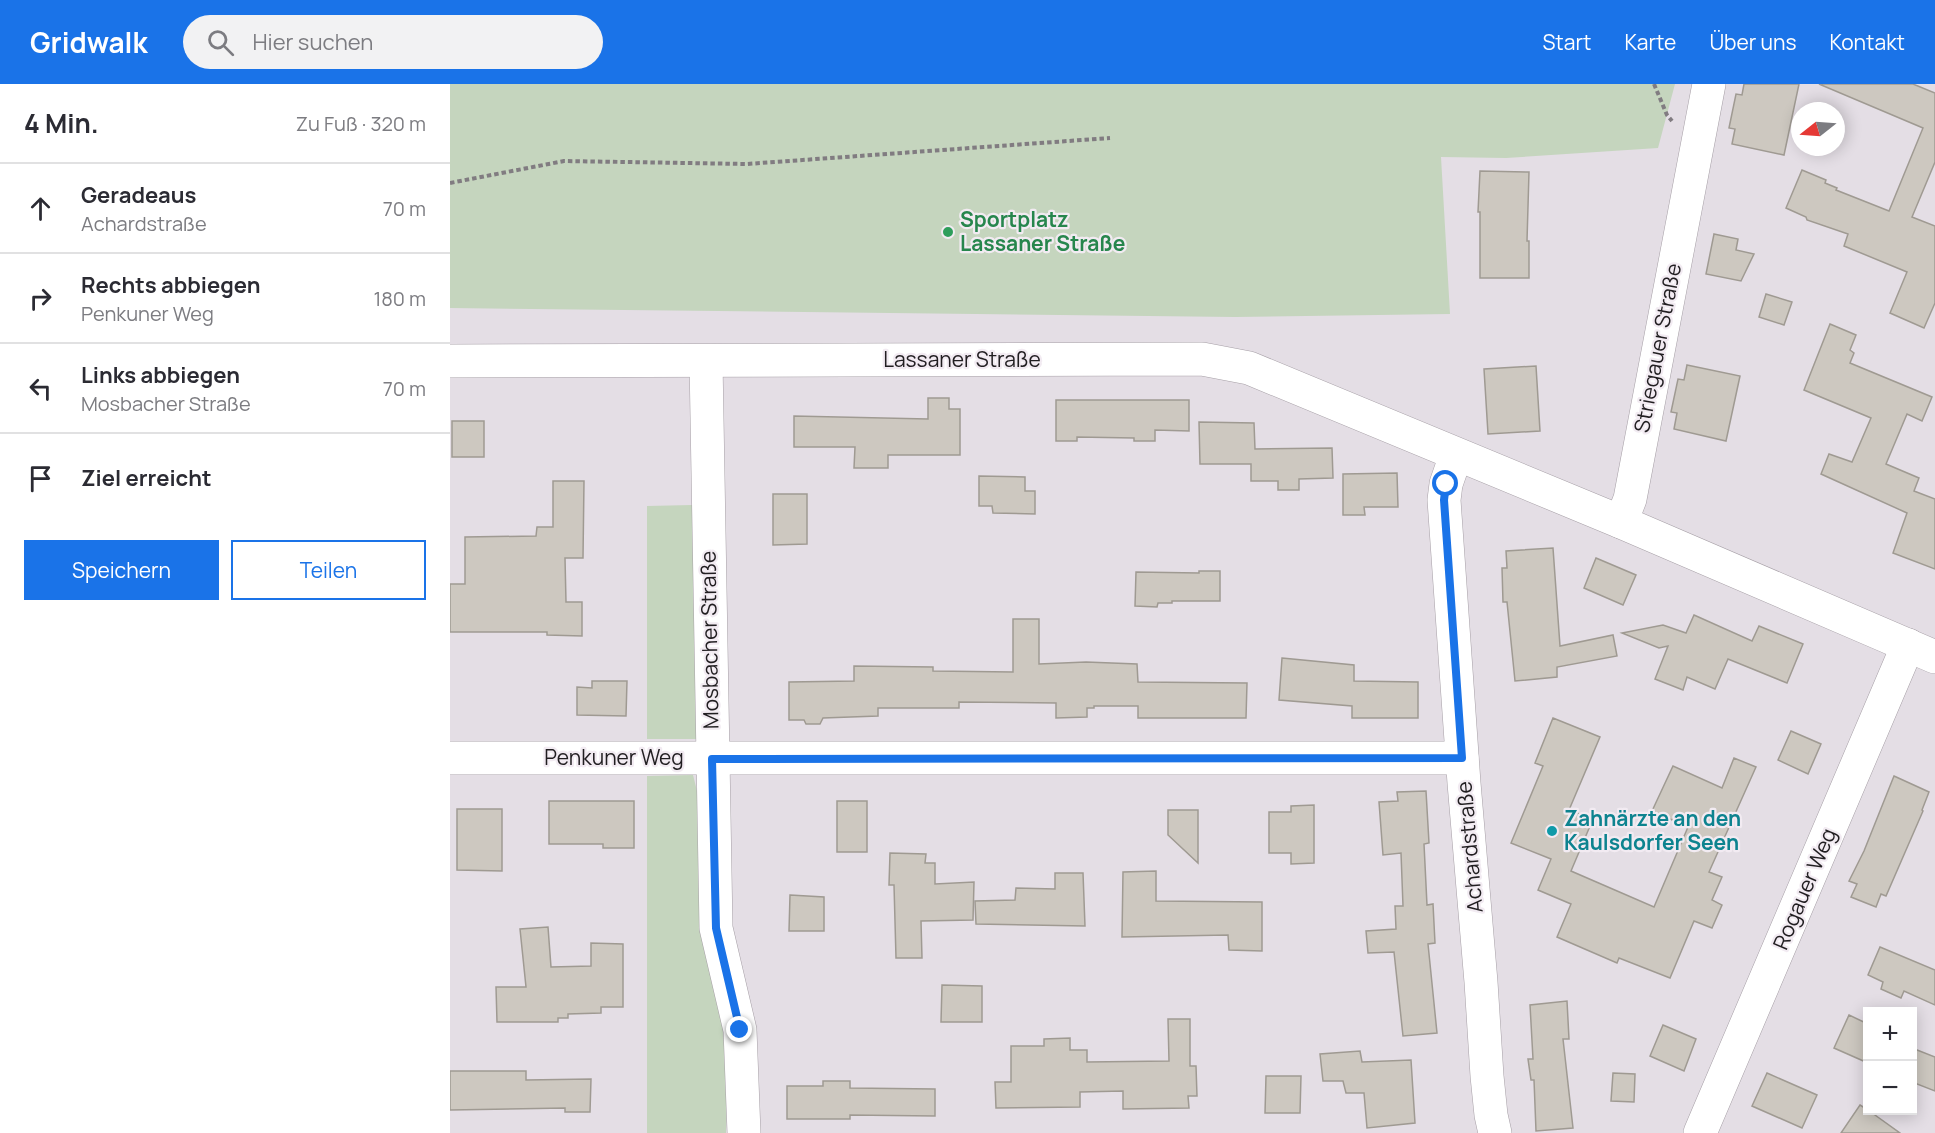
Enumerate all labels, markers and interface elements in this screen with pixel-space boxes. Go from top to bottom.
search box [183,15,603,69]
text: Gridwalk [30,23,147,61]
icon: search [204,26,237,59]
text: Hier suchen [252,27,373,57]
text: Start [1542,28,1591,56]
text: Karte [1624,28,1676,56]
text: Über uns [1709,28,1797,56]
text: Kontakt [1830,28,1905,56]
north arrow [1791,102,1845,156]
text: 4 Min. [24,105,99,141]
text: Zu Fuß · 320 m [296,110,426,137]
text: Geradeaus [81,180,196,210]
icon: ahead [24,192,57,225]
text: 70 m [383,195,426,222]
place label: Sportplatz Lassaner Straße [960,205,1125,257]
text: Achardstraße [81,210,207,237]
marker: Sportplatz Lassaner Straße [941,225,955,239]
street label: Striegauer Straße [1627,261,1687,435]
text: Rechts abbiegen [81,270,260,300]
icon: right [24,282,57,315]
text: 180 m [373,285,426,312]
text: Penkuner Weg [81,300,214,327]
street label: Lassaner Straße [883,345,1041,373]
text: Links abbiegen [81,360,240,390]
icon: left [24,372,57,405]
text: 70 m [383,375,426,402]
text: Mosbacher Straße [81,390,251,417]
icon: arrive [24,462,57,495]
text: Ziel erreicht [81,463,212,493]
route start [1432,470,1458,496]
button: Speichern [24,540,219,600]
button: Teilen [231,540,426,600]
street label: Mosbacher Straße [693,551,725,729]
street label: Penkuner Weg [544,743,684,771]
street label: Achardstraße [1449,780,1489,914]
place label: Zahnärzte an den Kaulsdorfer Seen [1564,804,1741,856]
marker: Zahnärzte an den Kaulsdorfer Seen [1545,824,1559,838]
street label: Rogauer Weg [1766,824,1842,954]
map controls [1863,1007,1917,1115]
button: + [1863,1007,1917,1061]
route end [726,1016,752,1042]
button: − [1863,1061,1917,1115]

